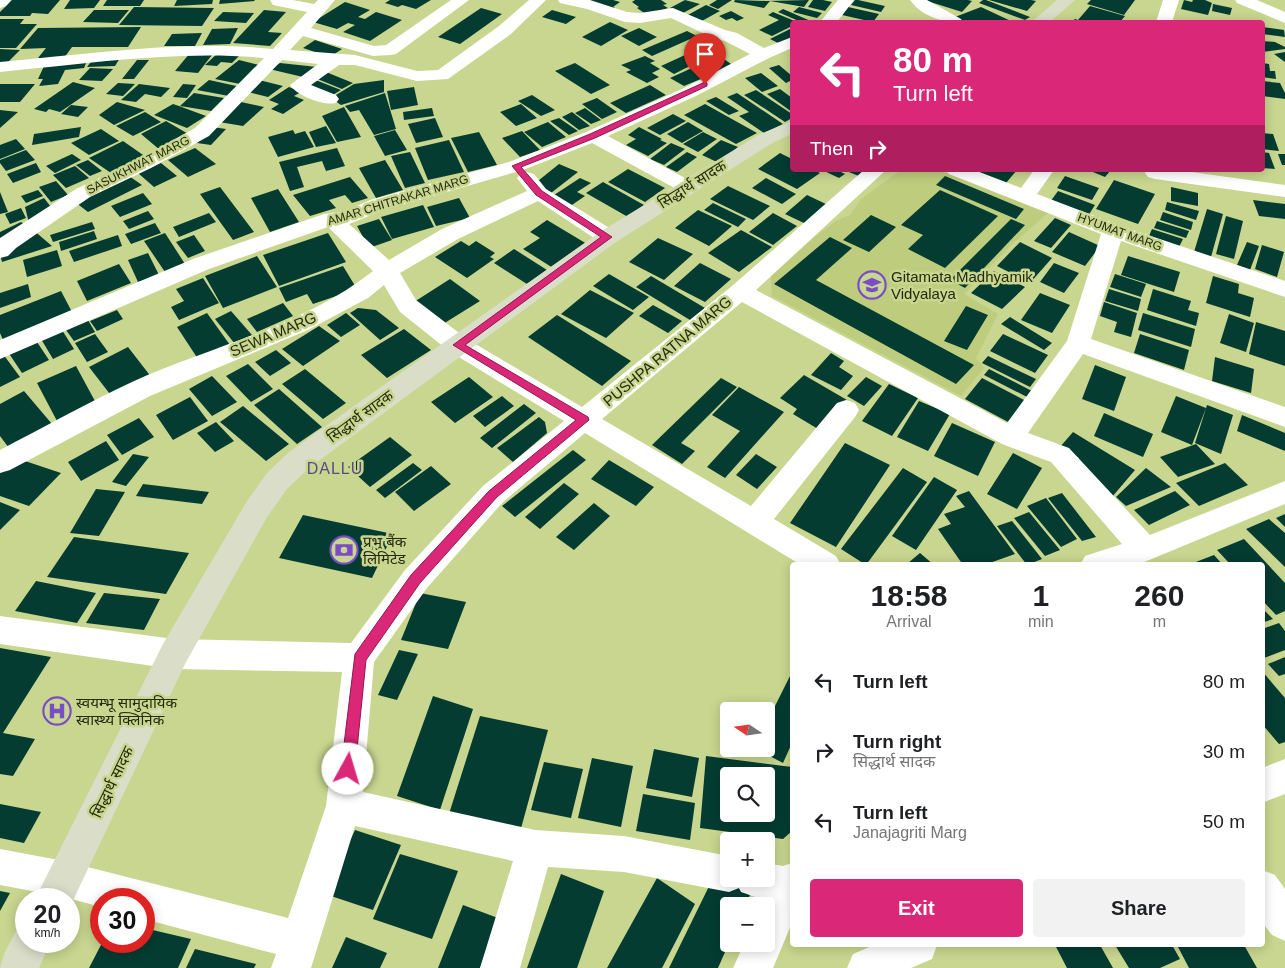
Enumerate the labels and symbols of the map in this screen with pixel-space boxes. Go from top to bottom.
pin [684,33,726,84]
street label: SASUKHWAT MARG [84,133,192,197]
street label: सिद्धार्थ सादक [655,156,730,212]
street label: AMAR CHITRAKAR MARG [326,172,470,228]
street label: HYUMAT MARG [1076,210,1164,254]
place label: Gitamata Madhyamik Vidyalaya [891,268,1033,302]
school or university icon: Gitamata Madhyamik Vidyalaya [857,270,887,300]
street label: PUSHPA RATNA MARG [599,292,735,410]
street label: SEWA MARG [227,308,319,360]
street label: सिद्धार्थ सादक [324,386,397,446]
district label: DALLU [307,460,363,477]
place label: प्रभु बैंक लिमिटेड [363,533,407,567]
bank icon: प्रभु बैंक लिमिटेड [329,535,359,565]
place label: स्वयम्भू सामुदायिक स्वास्थ्य क्लिनिक [76,694,178,728]
hospital icon: स्वयम्भू सामुदायिक स्वास्थ्य क्लिनिक [42,696,72,726]
north arrow [720,702,775,758]
position arrow [321,742,373,794]
street label: सिद्धार्थ सादक [87,743,137,820]
speed limit sign: 30 [90,888,155,953]

